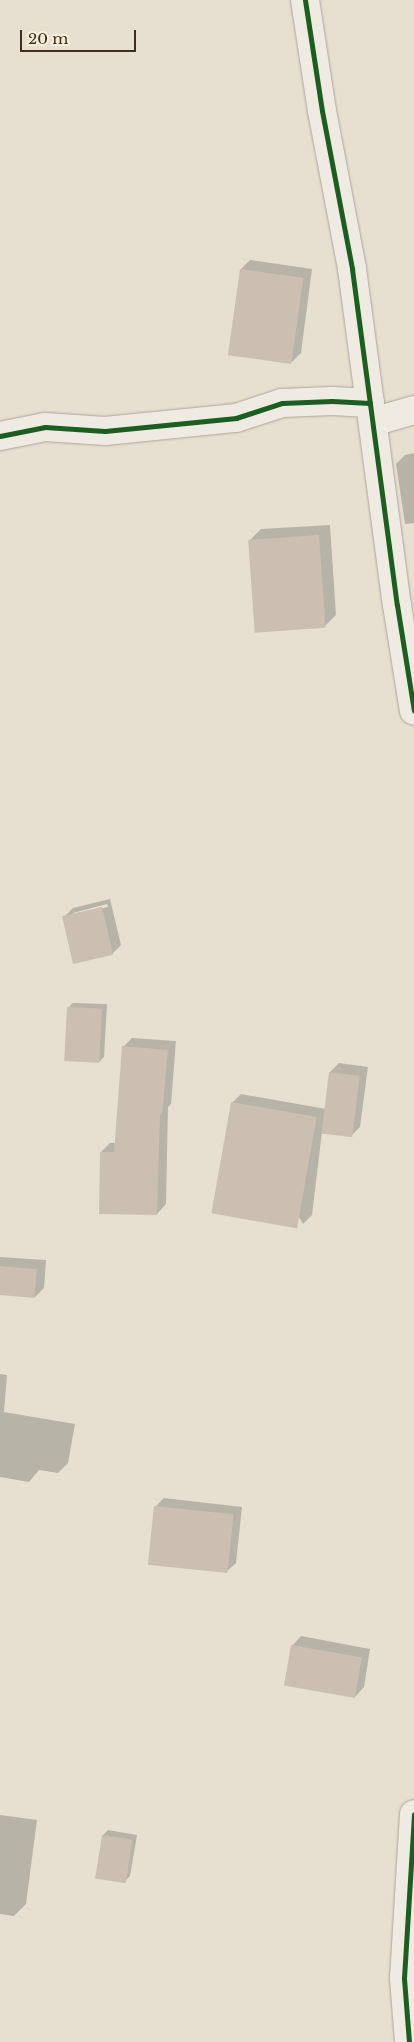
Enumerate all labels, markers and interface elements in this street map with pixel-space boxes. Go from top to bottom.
scale bar [22,20,139,52]
text: 20 m [28,29,68,48]

